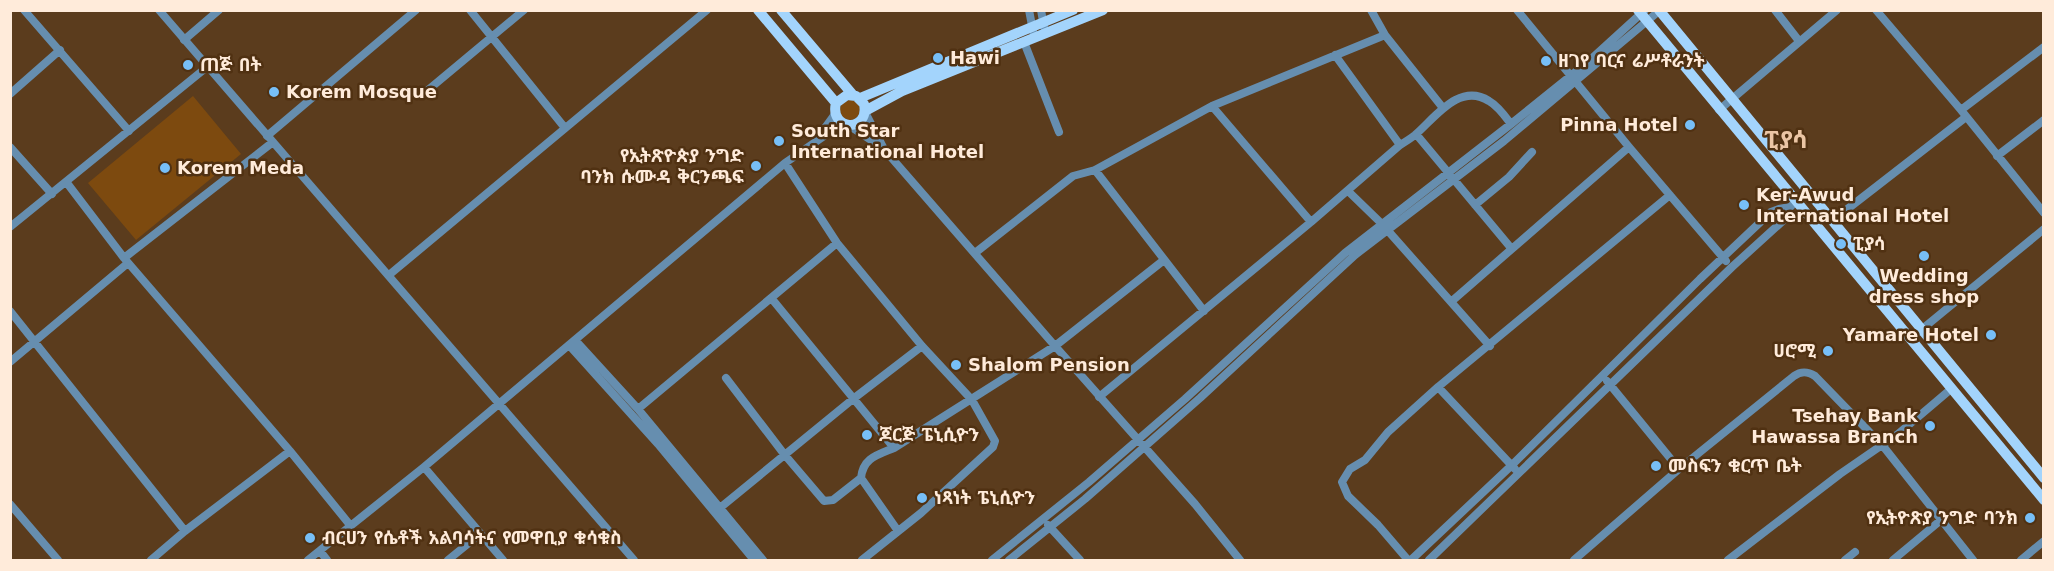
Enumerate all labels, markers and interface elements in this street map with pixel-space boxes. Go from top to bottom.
place label: Hawi [950,47,1000,68]
place label: ዘገየ ባርና ሬሥቶራንት [1558,50,1705,71]
marker: Hawi [931,51,945,65]
place label: ጠጅ በት [200,54,261,75]
marker: ዘገየ ባርና ሬሥቶራንት [1539,54,1553,68]
marker: ጠጅ በት [181,58,195,72]
place label: Korem Mosque [286,81,437,102]
marker: Korem Mosque [267,85,281,99]
place label: Pinna Hotel [1560,114,1678,135]
marker: Pinna Hotel [1683,118,1697,132]
place label: South Star International Hotel [791,120,984,162]
district label: ፒያሳ [1764,126,1808,154]
marker: South Star International Hotel [772,134,786,148]
place label: የኢትጽዮጵያ ንግድ ባንክ ሱሙዳ ቅርንጫፍ [580,145,744,187]
place label: Korem Meda [177,157,304,178]
marker: የኢትጽዮጵያ ንግድ ባንክ ሱሙዳ ቅርንጫፍ [749,159,763,173]
marker: Korem Meda [158,161,172,175]
place label: Ker-Awud International Hotel [1756,184,1949,226]
marker: Ker-Awud International Hotel [1737,198,1751,212]
place label: ፒያሳ [1853,233,1886,254]
marker: ፒያሳ [1834,237,1848,251]
marker: Wedding dress shop [1917,249,1931,263]
place label: Wedding dress shop [1869,265,1979,307]
place label: Yamare Hotel [1842,324,1979,345]
marker: Yamare Hotel [1984,328,1998,342]
place label: ሀሮሚ [1773,340,1816,361]
marker: ሀሮሚ [1821,344,1835,358]
place label: Shalom Pension [968,354,1130,375]
marker: Shalom Pension [949,358,963,372]
place label: Tsehay Bank Hawassa Branch [1751,405,1919,447]
marker: Tsehay Bank Hawassa Branch [1923,419,1937,433]
place label: ጆርጅ ፔኒሲዮን [879,424,980,445]
marker: ጆርጅ ፔኒሲዮን [860,428,874,442]
place label: መስፍን ቁርጥ ቤት [1668,455,1802,476]
marker: መስፍን ቁርጥ ቤት [1649,459,1663,473]
place label: ነጻነት ፔኒሲዮን [934,487,1036,508]
marker: ነጻነት ፔኒሲዮን [915,491,929,505]
place label: የኢትዮጽያ ንግድ ባንክ [1866,507,2018,528]
marker: የኢትዮጽያ ንግድ ባንክ [2023,511,2037,525]
place label: ብርሀን የሴቶች አልባሳትና የመዋቢያ ቁሳቁስ [322,527,622,548]
marker: ብርሀን የሴቶች አልባሳትና የመዋቢያ ቁሳቁስ [303,531,317,545]

